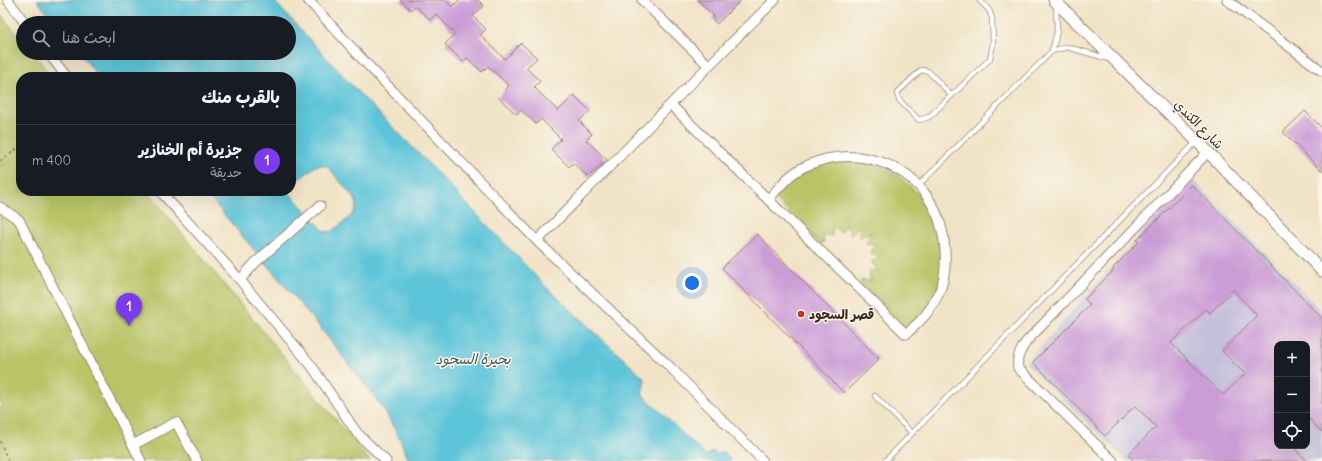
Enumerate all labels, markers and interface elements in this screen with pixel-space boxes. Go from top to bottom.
search box [16,16,296,60]
icon: search [30,27,52,49]
text: ابحث هنا [62,28,116,47]
text: بالقرب منك [201,86,280,108]
street label: شارع الكندي [1170,96,1227,153]
text: جزيرة أم الخنازير [139,140,242,159]
text: 400 m [32,152,71,169]
text: 1 [264,152,270,169]
text: حديقة [210,164,242,181]
your location [682,273,702,293]
pin: 1 [116,293,142,326]
place label: قصر السجود [809,306,874,323]
marker: قصر السجود [796,309,806,319]
map controls [1274,341,1310,449]
button: + [1274,341,1310,377]
water label: بحيرة السجود [435,350,511,368]
button: − [1274,377,1310,413]
button: locate [1274,413,1310,449]

